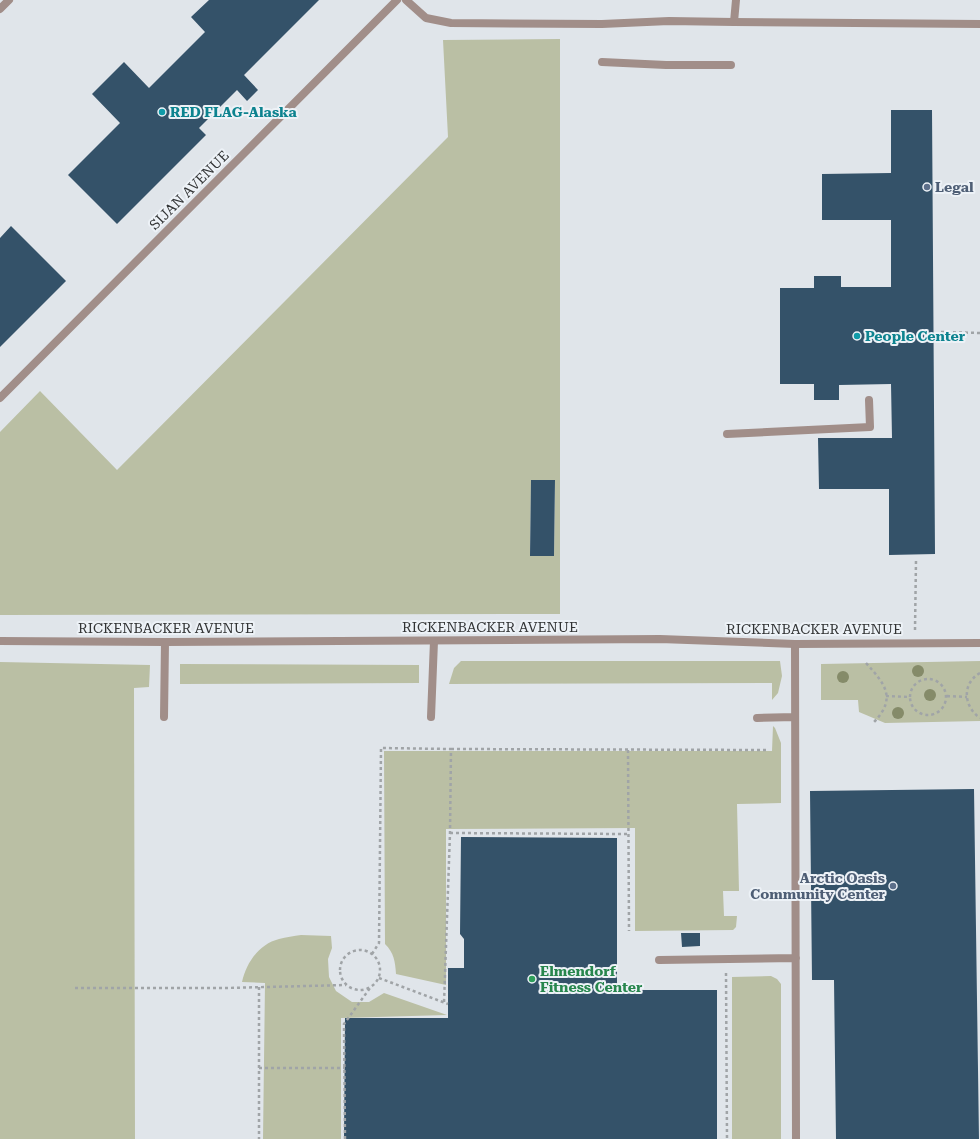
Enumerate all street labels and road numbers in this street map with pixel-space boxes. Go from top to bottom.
street label: SIJAN AVENUE [146,147,232,233]
street label: RICKENBACKER AVENUE [402,619,578,635]
street label: RICKENBACKER AVENUE [78,620,254,636]
street label: RICKENBACKER AVENUE [726,621,902,637]

